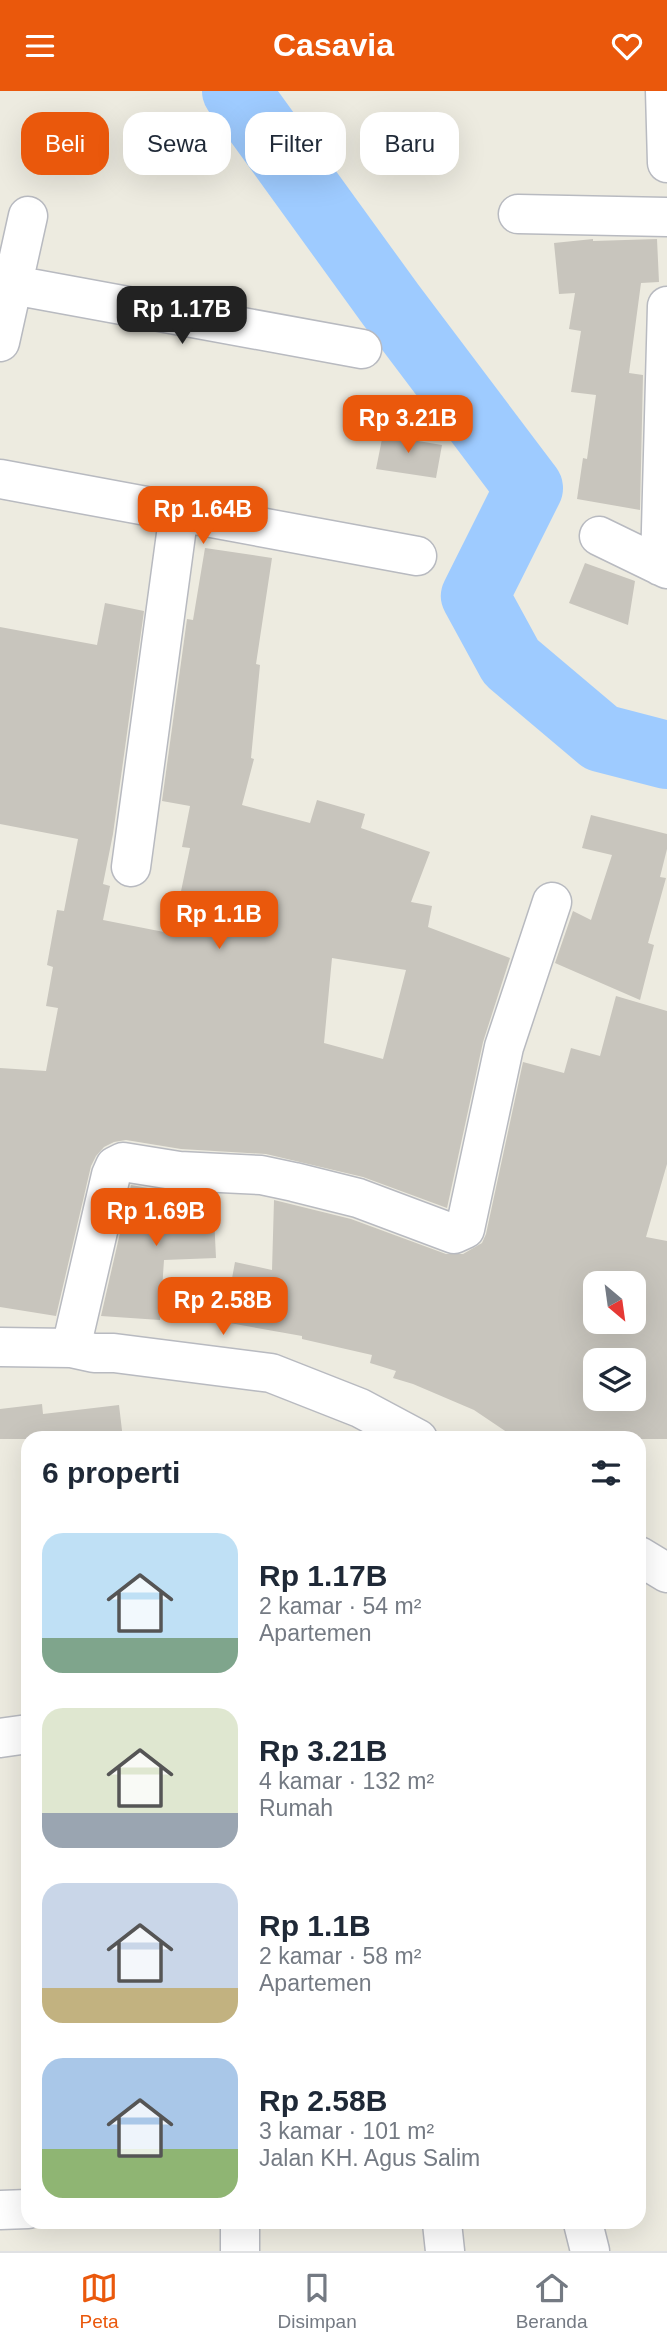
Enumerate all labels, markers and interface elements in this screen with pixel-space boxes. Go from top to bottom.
icon: menu [21,27,59,65]
text: Casavia [273,27,394,63]
icon: heart [608,27,646,65]
chip: Beli [21,112,109,175]
chip: Sewa [123,112,231,175]
chip: Filter [245,112,346,175]
chip: Baru [360,112,459,175]
pin: Rp 1.17B [110,287,254,346]
text: Rp 1.17B [133,296,231,322]
pin: Rp 3.21B [336,395,480,455]
text: Rp 3.21B [359,405,457,431]
pin: Rp 1.64B [131,487,275,546]
text: Rp 1.64B [154,496,252,522]
pin: Rp 1.1B [154,891,284,951]
text: Rp 1.1B [176,901,262,927]
pin: Rp 1.69B [84,1189,228,1248]
text: Rp 1.69B [107,1198,205,1224]
north arrow [583,1271,646,1333]
map controls [583,1271,646,1411]
pin: Rp 2.58B [151,1277,295,1337]
text: Rp 2.58B [174,1287,272,1313]
button: layers [583,1348,646,1411]
icon: filters [587,1454,625,1492]
text: 6 properti [42,1456,180,1489]
text: Rp 1.17B [259,1559,387,1592]
icon: home [98,1561,182,1645]
text: 2 kamar · 54 m² [259,1593,421,1619]
text: Apartemen [259,1620,372,1646]
text: Rp 3.21B [259,1734,387,1767]
icon: home [98,1736,182,1820]
text: 4 kamar · 132 m² [259,1768,434,1794]
text: Rumah [259,1795,333,1821]
text: Rp 1.1B [259,1909,371,1942]
icon: home [98,1911,182,1995]
text: 2 kamar · 58 m² [259,1943,421,1969]
text: Apartemen [259,1970,372,1996]
text: Rp 2.58B [259,2084,387,2117]
icon: home [98,2086,182,2170]
text: 3 kamar · 101 m² [259,2118,434,2144]
text: Jalan KH. Agus Salim [259,2145,480,2171]
tab: Peta [79,2269,119,2333]
tab: Disimpan [278,2269,357,2333]
tab: Beranda [516,2269,588,2333]

